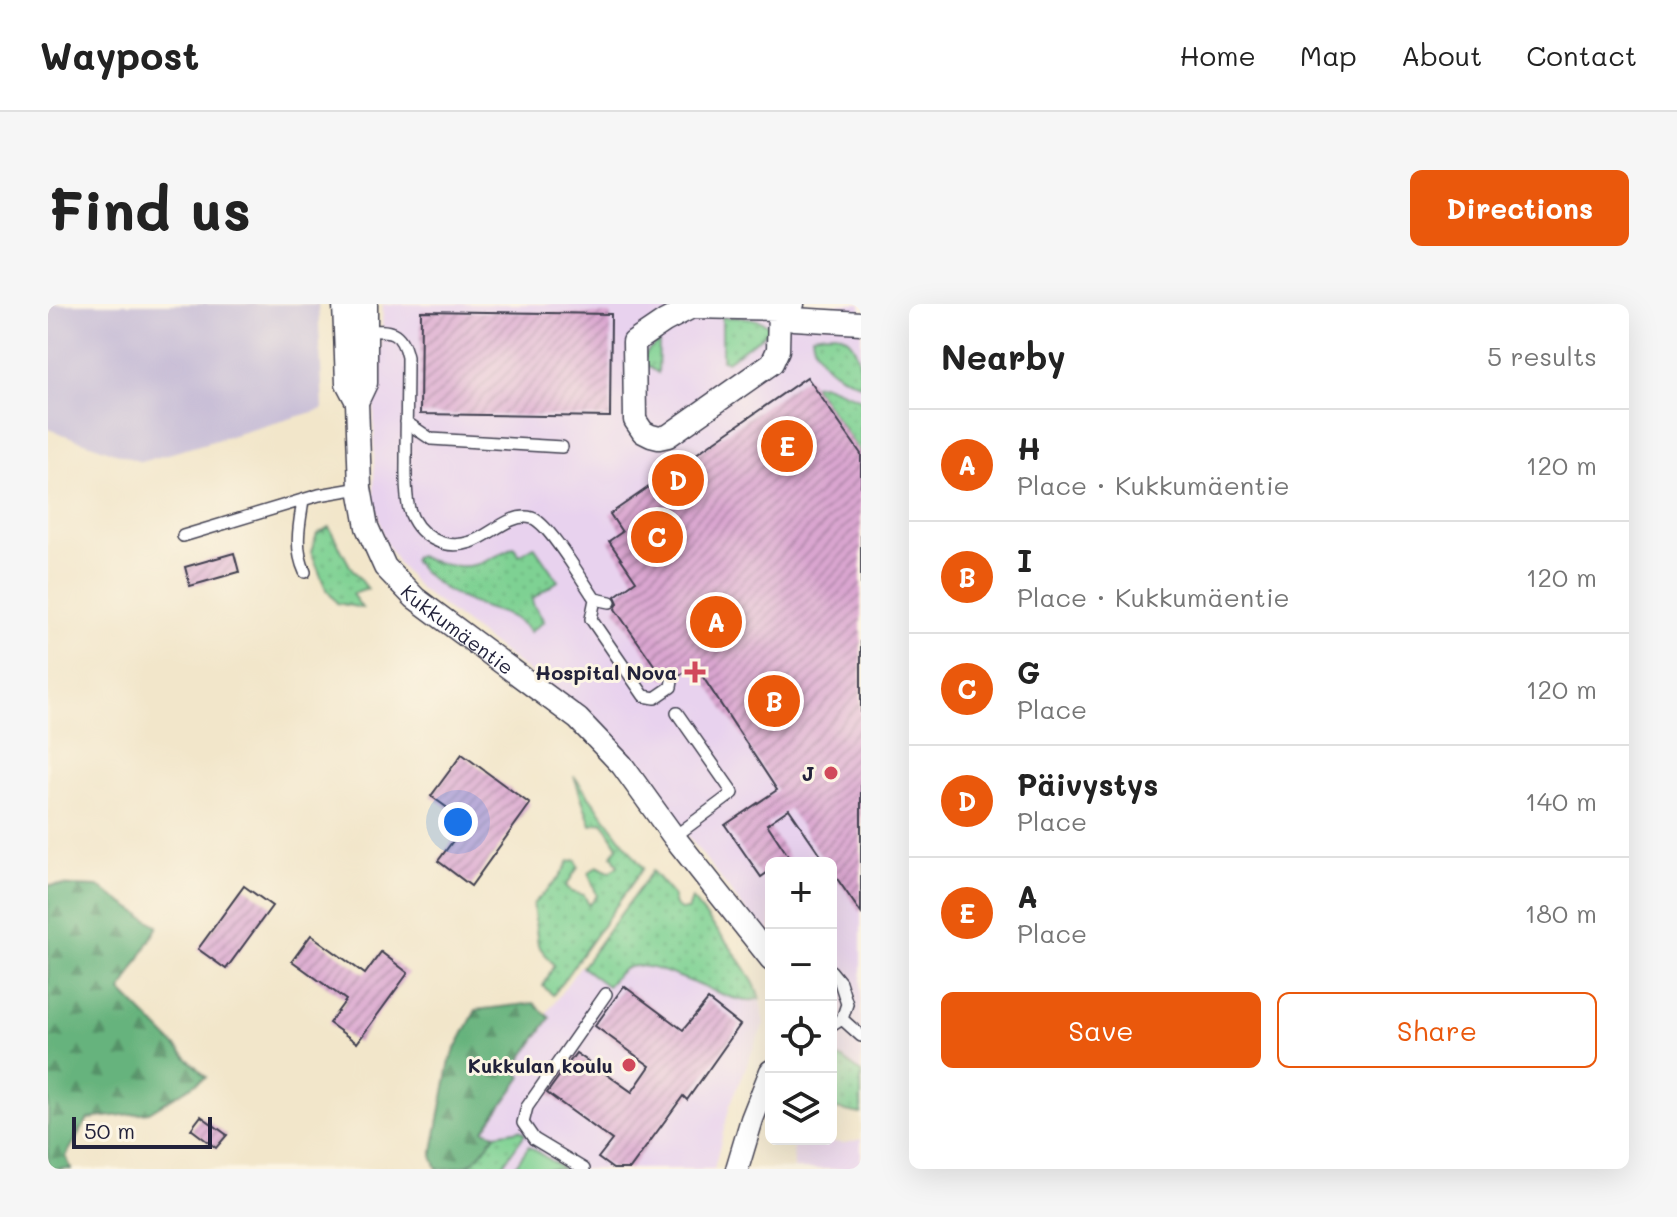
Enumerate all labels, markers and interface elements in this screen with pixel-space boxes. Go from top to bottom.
text: Waypost [40,30,199,80]
text: Home [1180,37,1256,73]
text: Map [1300,37,1357,73]
text: About [1401,37,1482,73]
text: Contact [1526,37,1637,73]
button: Directions [1410,170,1629,246]
text: Find us [48,172,251,245]
text: Nearby [941,334,1066,379]
text: 5 results [1487,339,1597,373]
pin: E [761,416,813,476]
text: H [1017,428,1041,468]
text: A [958,448,976,482]
text: 120 m [1526,448,1597,482]
pin: D [652,450,704,510]
text: Place · Kukkumäentie [1017,468,1290,502]
pin: C [631,507,683,567]
text: I [1017,540,1032,580]
text: B [958,560,976,594]
text: 120 m [1526,560,1597,594]
street label: Kukkumäentie [396,579,519,680]
text: Place · Kukkumäentie [1017,580,1290,614]
pin: A [690,592,742,652]
text: G [1017,652,1040,692]
place label: Hospital Nova [535,659,677,685]
marker: Hospital Nova [684,661,706,683]
pin: B [748,671,800,731]
text: C [957,672,977,706]
text: 120 m [1526,672,1597,706]
text: Place [1017,692,1087,726]
place label: J [802,760,815,786]
marker: J [822,764,840,782]
text: Päivystys [1017,764,1158,804]
text: D [958,784,976,818]
text: 140 m [1525,784,1597,818]
your location [438,802,478,842]
text: Place [1017,804,1087,838]
map controls [765,857,837,1145]
button: + [765,857,837,929]
text: A [1017,876,1038,916]
text: E [959,896,975,930]
text: 180 m [1525,896,1597,930]
text: Place [1017,916,1087,950]
button: − [765,929,837,1001]
button: Save [941,992,1261,1068]
button: Share [1277,992,1597,1068]
button: locate [765,1001,837,1073]
place label: Kukkulan koulu [468,1052,613,1078]
marker: Kukkulan koulu [620,1056,638,1074]
button: layers [765,1073,837,1145]
scale bar [72,1113,212,1149]
text: 50 m [84,1116,135,1145]

